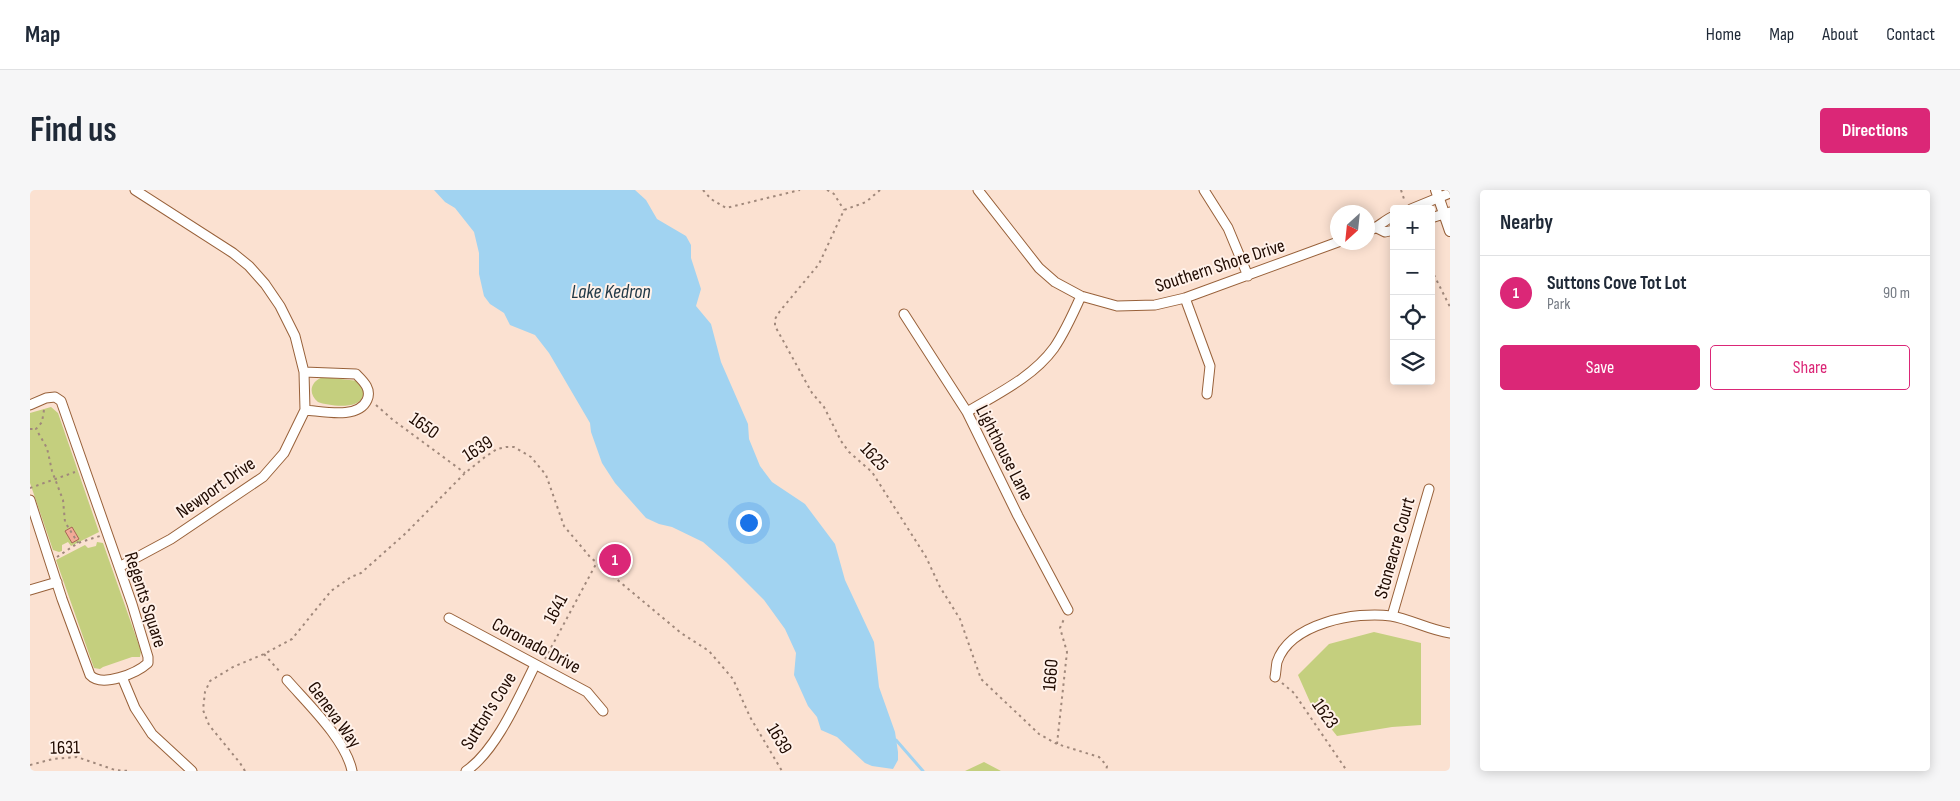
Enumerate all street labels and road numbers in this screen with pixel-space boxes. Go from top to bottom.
street label: Southern Shore Drive [1152,234,1288,298]
street label: Lighthouse Lane [970,402,1038,504]
street label: 1650 [405,408,443,444]
street label: 1639 [459,431,497,467]
street label: 1625 [855,438,893,476]
street label: Newport Drive [172,452,260,524]
street label: Stoneacre Court [1370,494,1420,601]
street label: Regents Square [119,549,171,651]
street label: 1641 [539,590,573,628]
street label: Coronado Drive [488,613,584,679]
street label: 1660 [1038,658,1064,692]
street label: Sutton's Cove [456,668,522,754]
street label: Geneva Way [302,677,366,753]
street label: 1623 [1307,695,1343,733]
street label: 1639 [761,720,797,758]
street label: 1631 [50,736,80,760]

